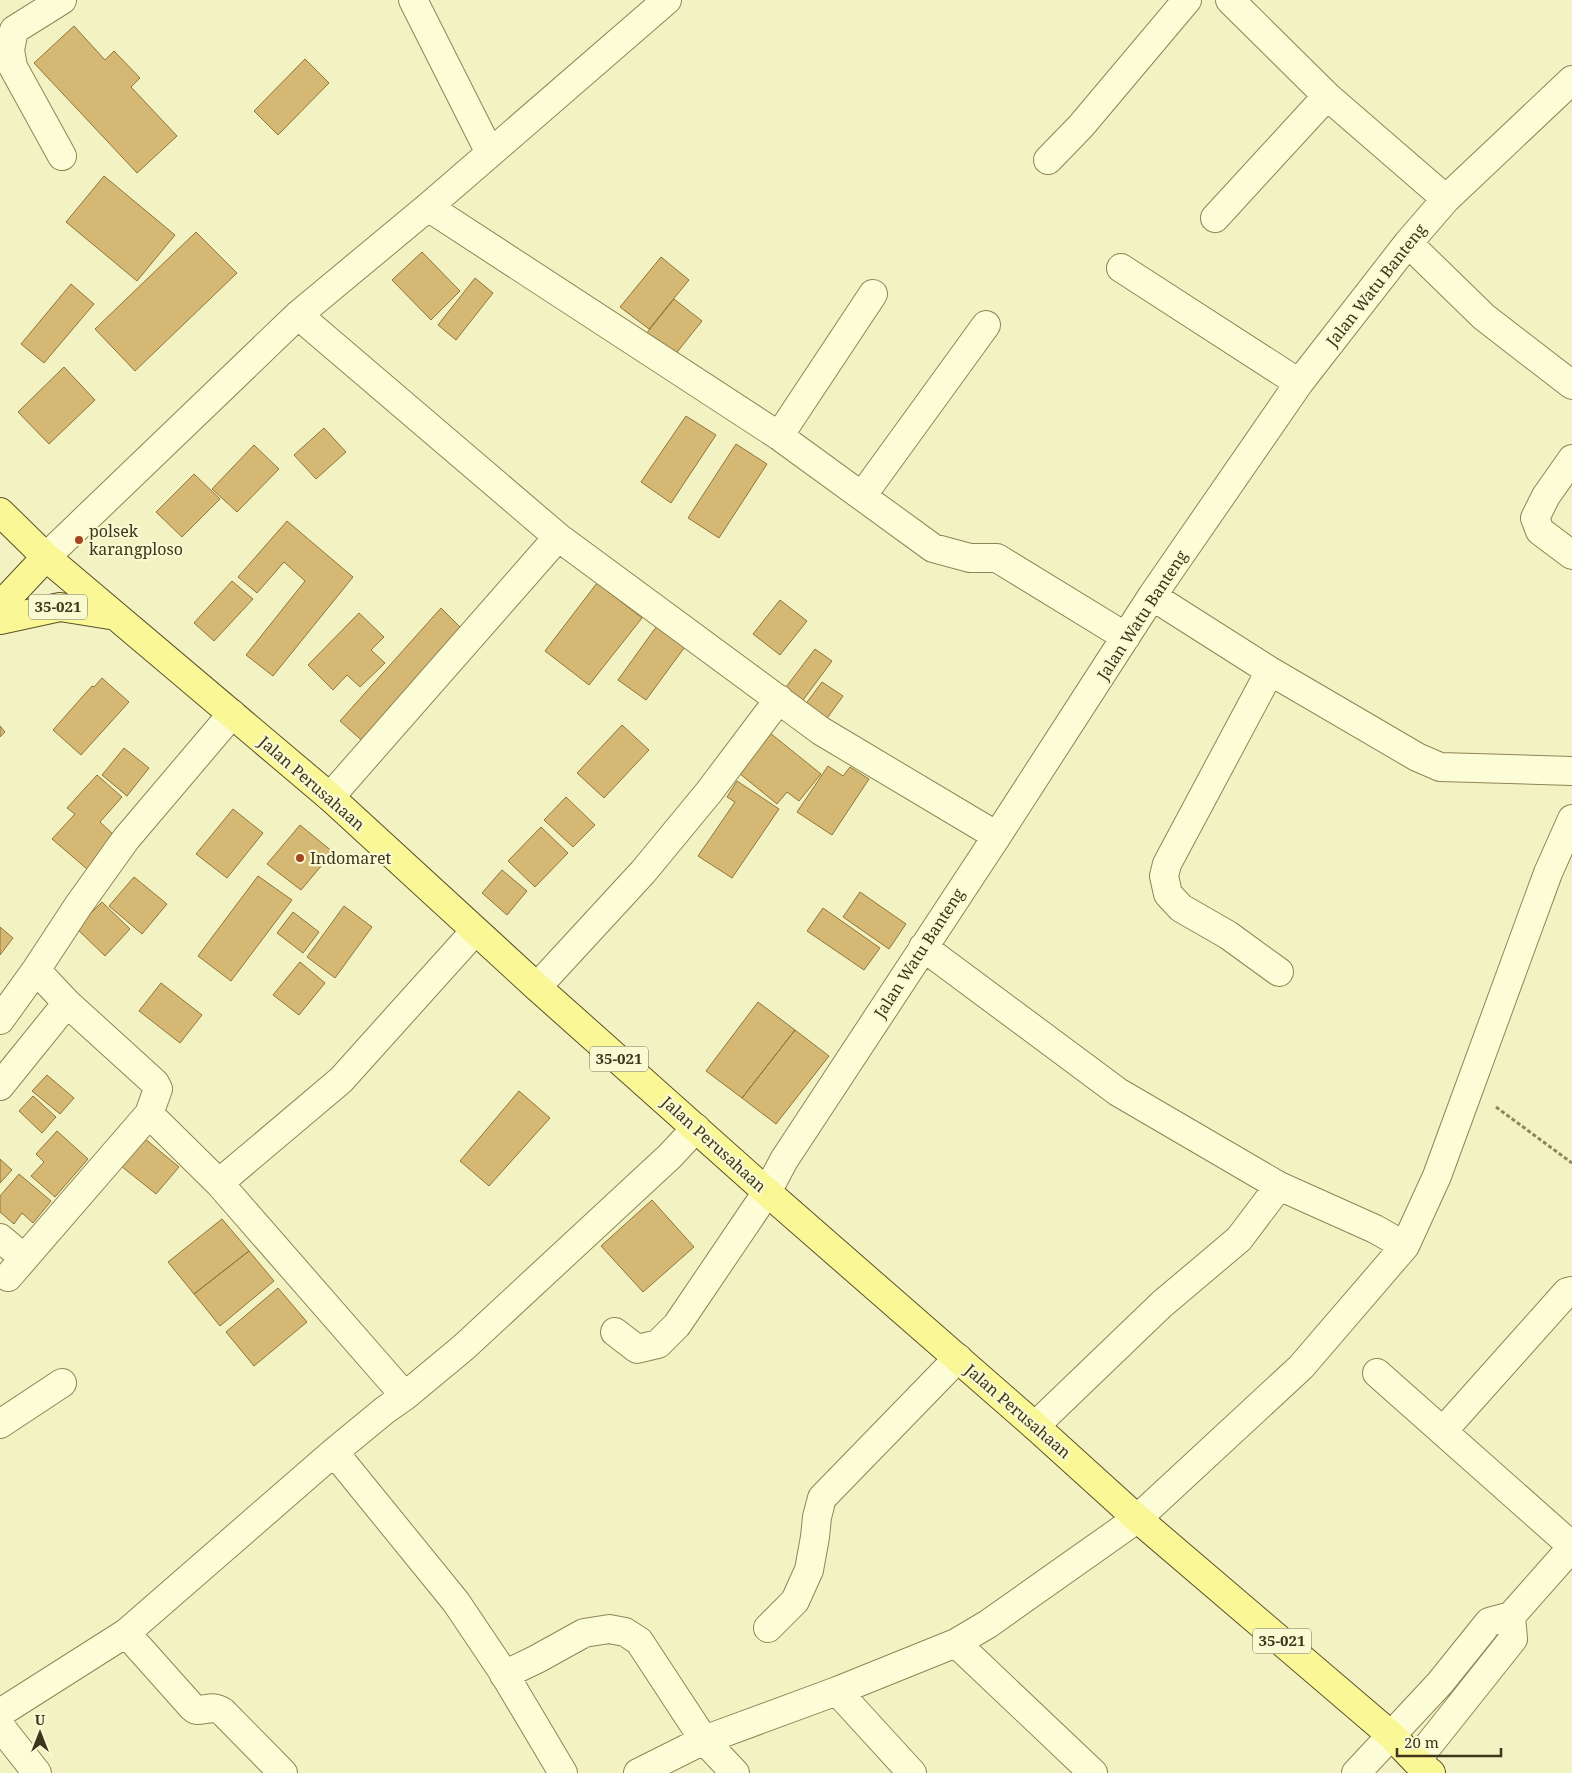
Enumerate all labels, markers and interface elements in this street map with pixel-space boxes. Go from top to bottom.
street label: Jalan Watu Banteng [1320,219,1431,352]
place label: polsek karangploso [89,520,183,560]
marker: polsek karangploso [73,534,85,546]
street label: Jalan Watu Banteng [1091,546,1192,685]
road number: 35-021 [29,594,87,620]
street label: Jalan Perusahaan [254,730,370,835]
place label: Indomaret [310,847,391,869]
marker: Indomaret [294,852,306,864]
street label: Jalan Watu Banteng [868,884,969,1023]
road number: 35-021 [590,1046,648,1072]
street label: Jalan Perusahaan [656,1090,771,1197]
street label: Jalan Perusahaan [960,1358,1076,1463]
road number: 35-021 [1253,1628,1311,1654]
north arrow [15,1708,65,1758]
text: U [35,1710,46,1729]
scale bar [1397,1726,1501,1758]
text: 20 m [1404,1732,1439,1752]

